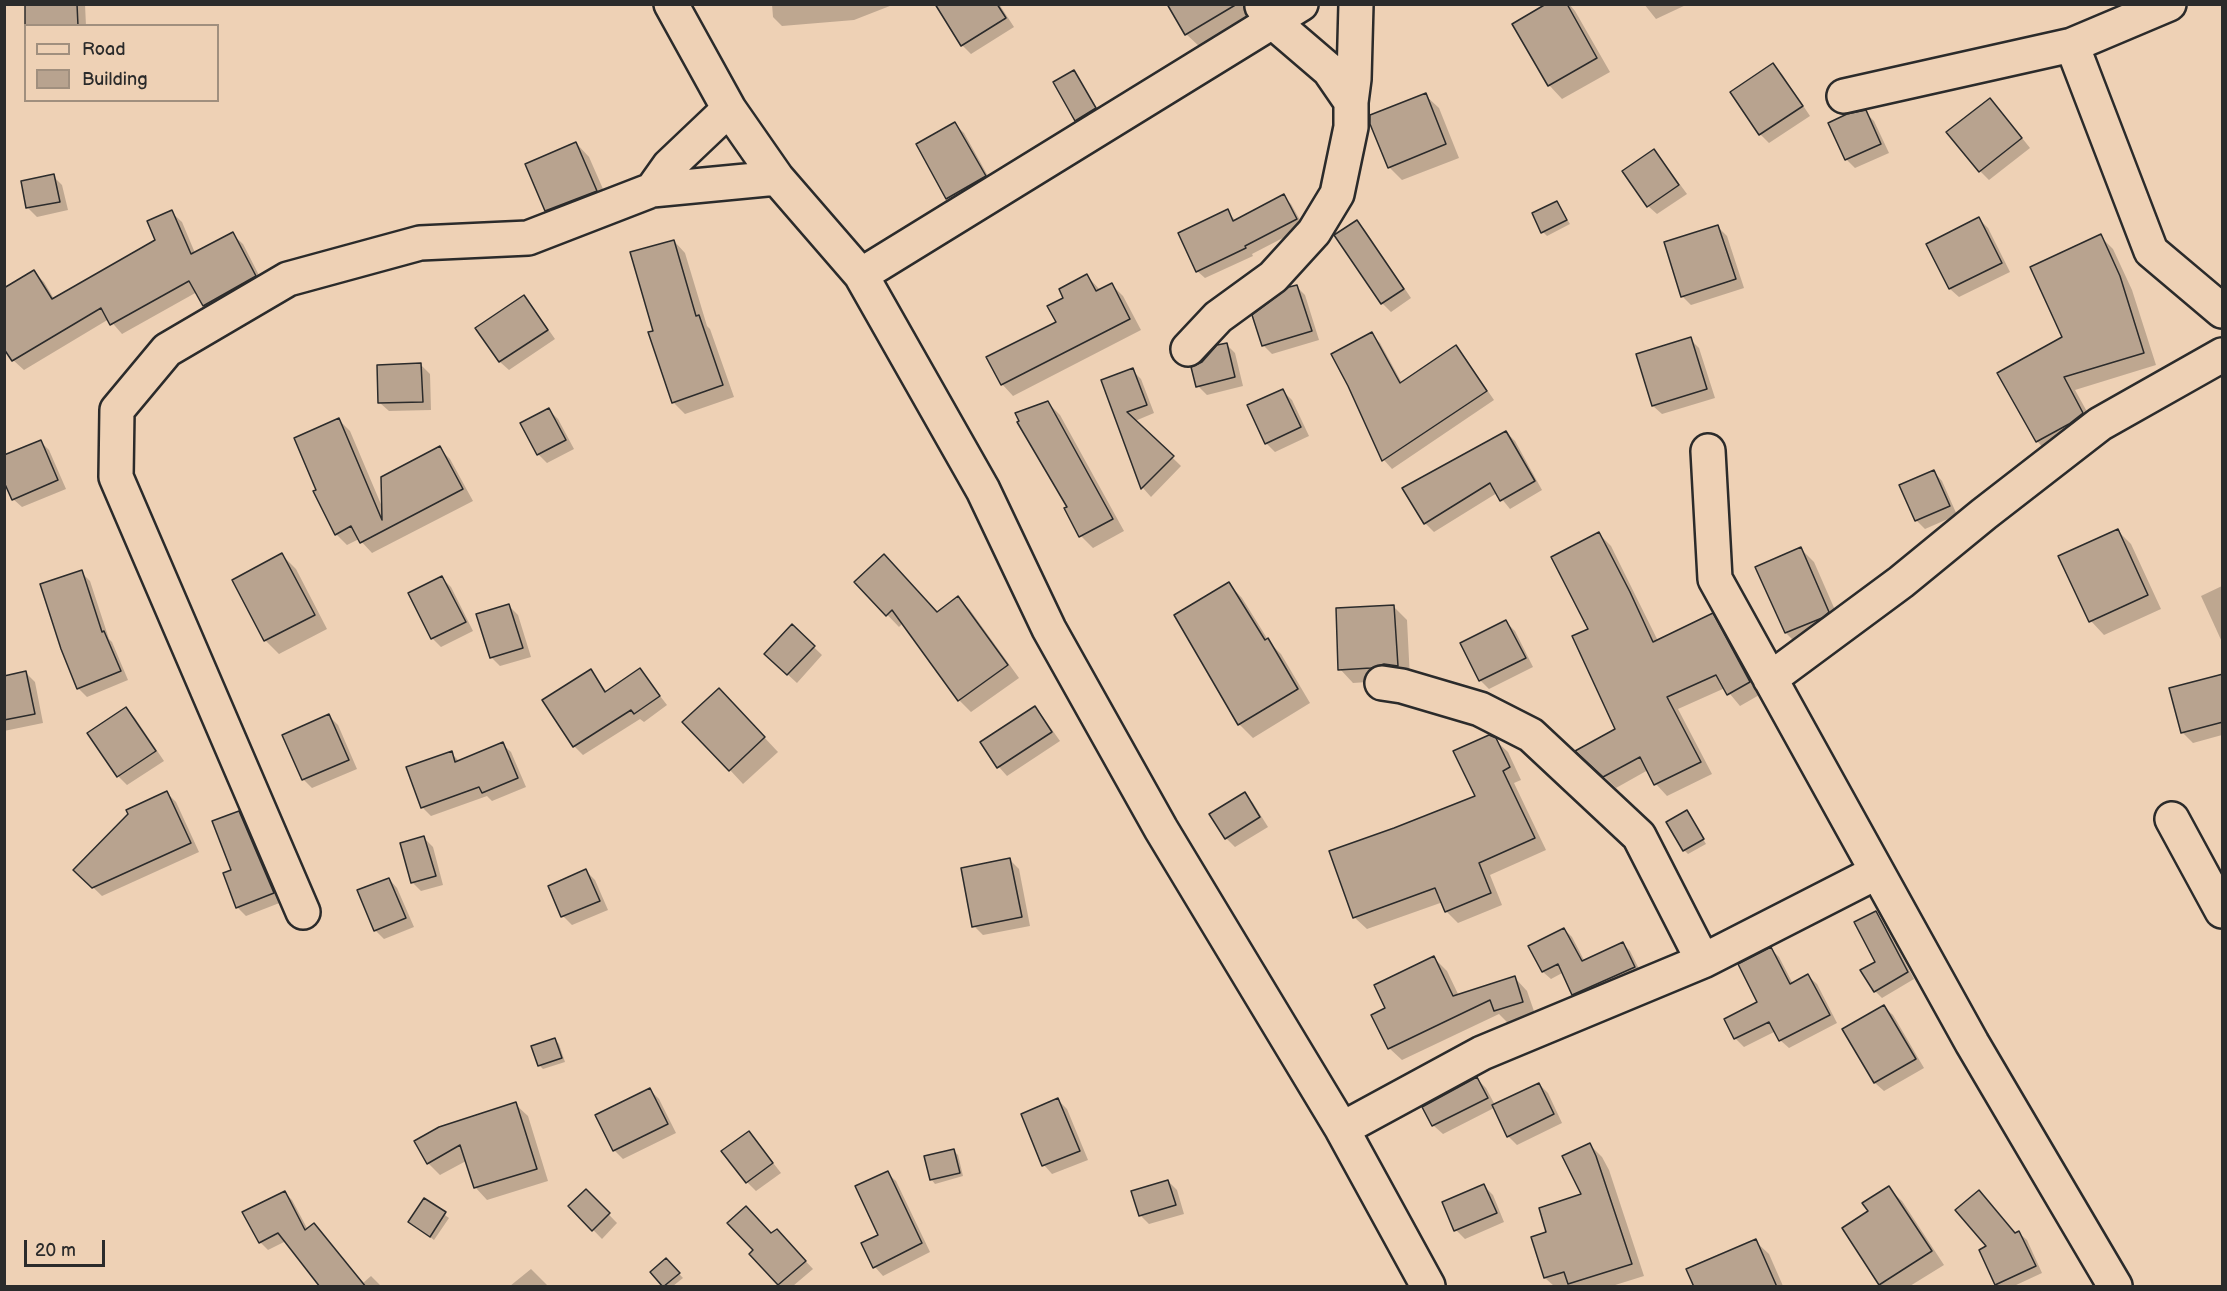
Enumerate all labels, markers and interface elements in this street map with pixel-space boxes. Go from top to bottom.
legend [24,24,219,102]
text: Road [82,39,126,60]
text: Building [82,69,148,90]
scale bar [27,1228,108,1266]
text: 20 m [35,1240,76,1261]

